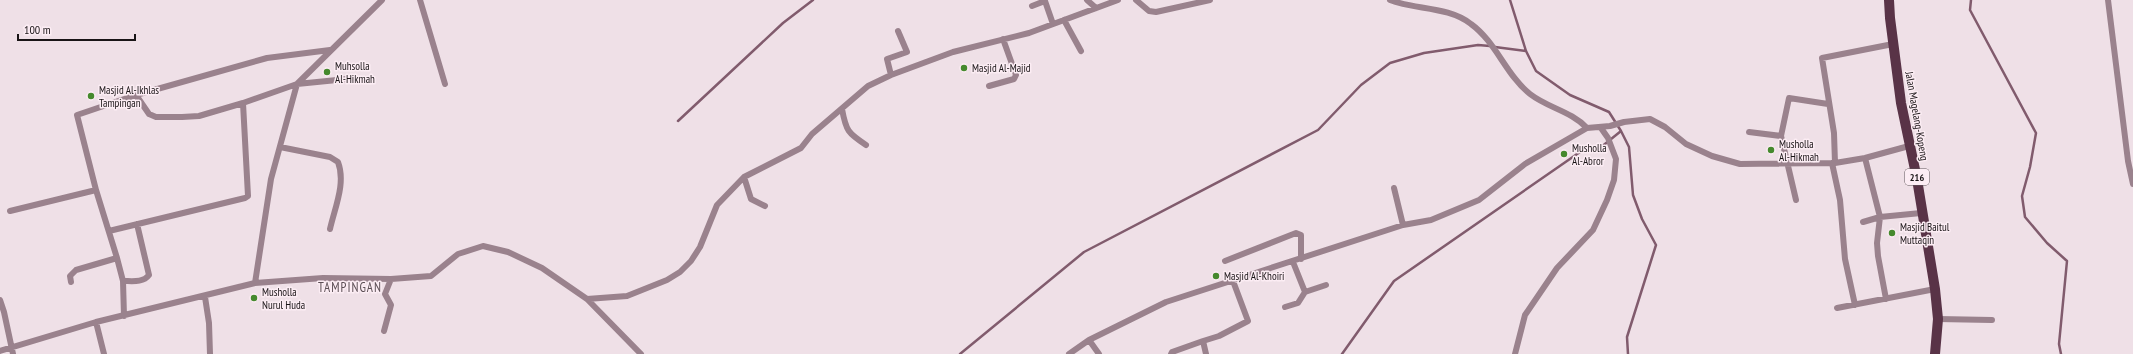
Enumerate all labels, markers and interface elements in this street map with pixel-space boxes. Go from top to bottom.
scale bar [18,16,135,42]
text: 100 m [24,22,51,37]
place label: Muhsolla Al-Hikmah [335,59,375,86]
place label: Masjid Al-Majid [972,61,1031,75]
marker: Masjid Al-Majid [959,63,969,73]
marker: Muhsolla Al-Hikmah [322,67,332,77]
street label: Jalan Magelang-Kopeng [1902,69,1932,162]
place label: Masjid Al-Ikhlas Tampingan [99,83,159,110]
marker: Masjid Al-Ikhlas Tampingan [86,91,96,101]
place label: Musholla Al-Hikmah [1779,137,1819,164]
place label: Musholla Al-Abror [1572,141,1607,168]
marker: Musholla Al-Hikmah [1766,145,1776,155]
marker: Musholla Al-Abror [1559,149,1569,159]
road number: 216 [1905,169,1929,185]
place label: Masjid Baitul Muttaqin [1900,220,1950,247]
marker: Masjid Baitul Muttaqin [1887,228,1897,238]
place label: Masjid Al-Khoiri [1224,269,1284,283]
marker: Masjid Al-Khoiri [1211,271,1221,281]
district label: TAMPINGAN [318,279,382,296]
place label: Musholla Nurul Huda [262,285,305,312]
marker: Musholla Nurul Huda [249,293,259,303]

